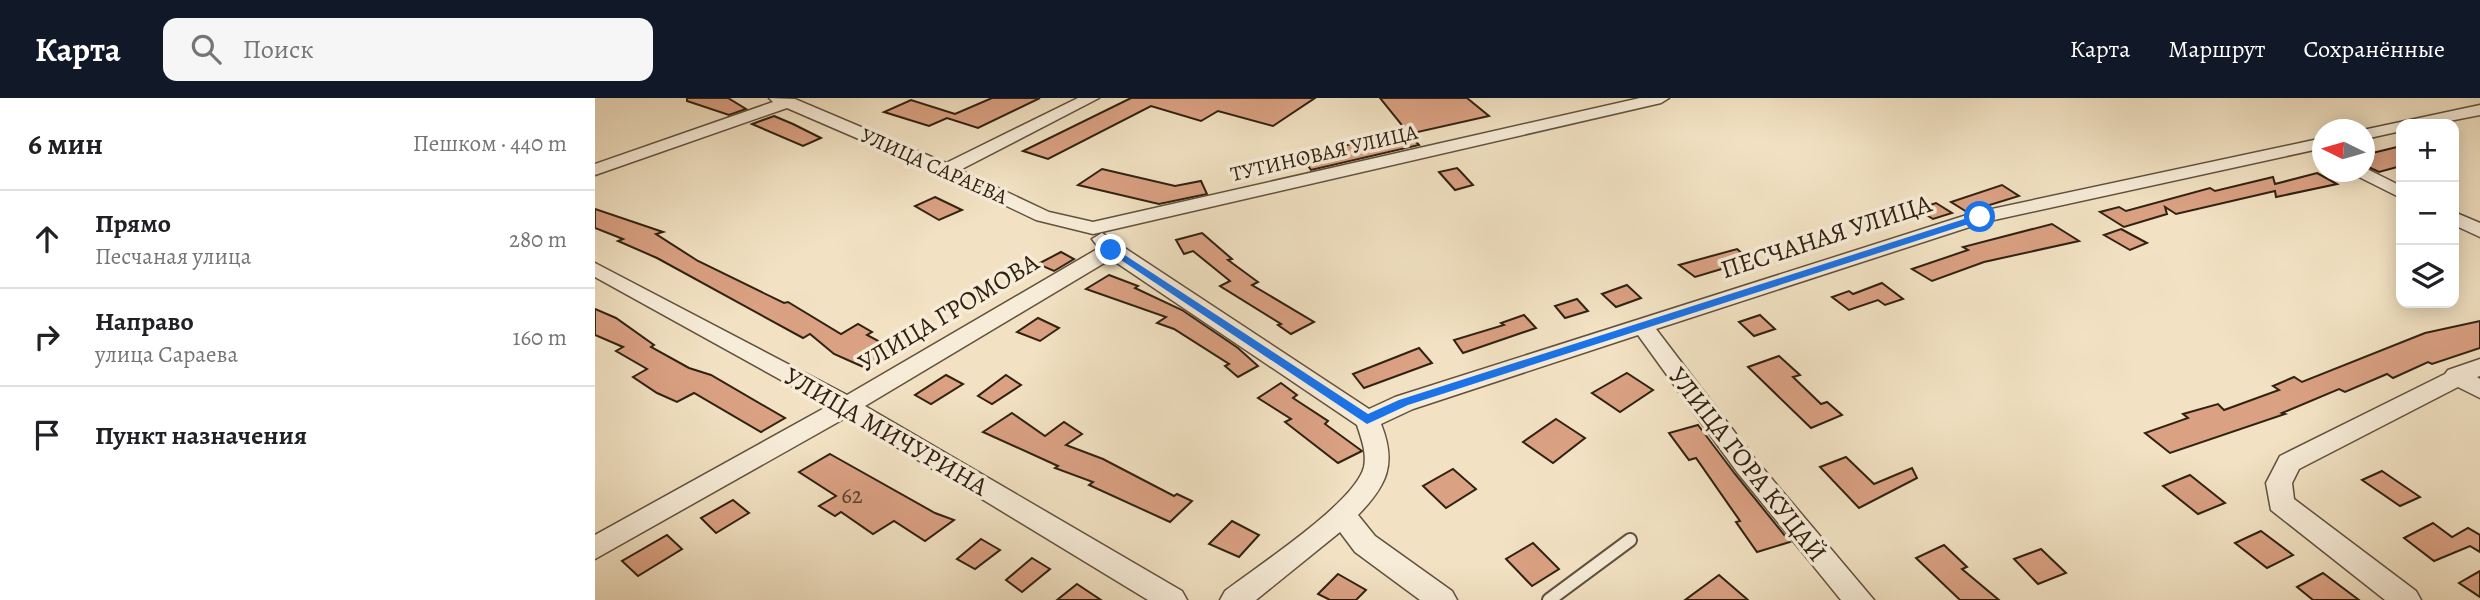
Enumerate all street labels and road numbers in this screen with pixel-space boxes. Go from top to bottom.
street label: ТУТИНОВАЯ УЛИЦА [1228,118,1421,188]
street label: УЛИЦА САРАЕВА [856,121,1013,211]
street label: ПЕСЧАНАЯ УЛИЦА [1716,186,1937,287]
street label: УЛИЦА ГРОМОВА [851,244,1046,380]
street label: УЛИЦА МИЧУРИНА [777,359,995,504]
street label: УЛИЦА ГОРА КУЦАЙ [1660,360,1835,569]

